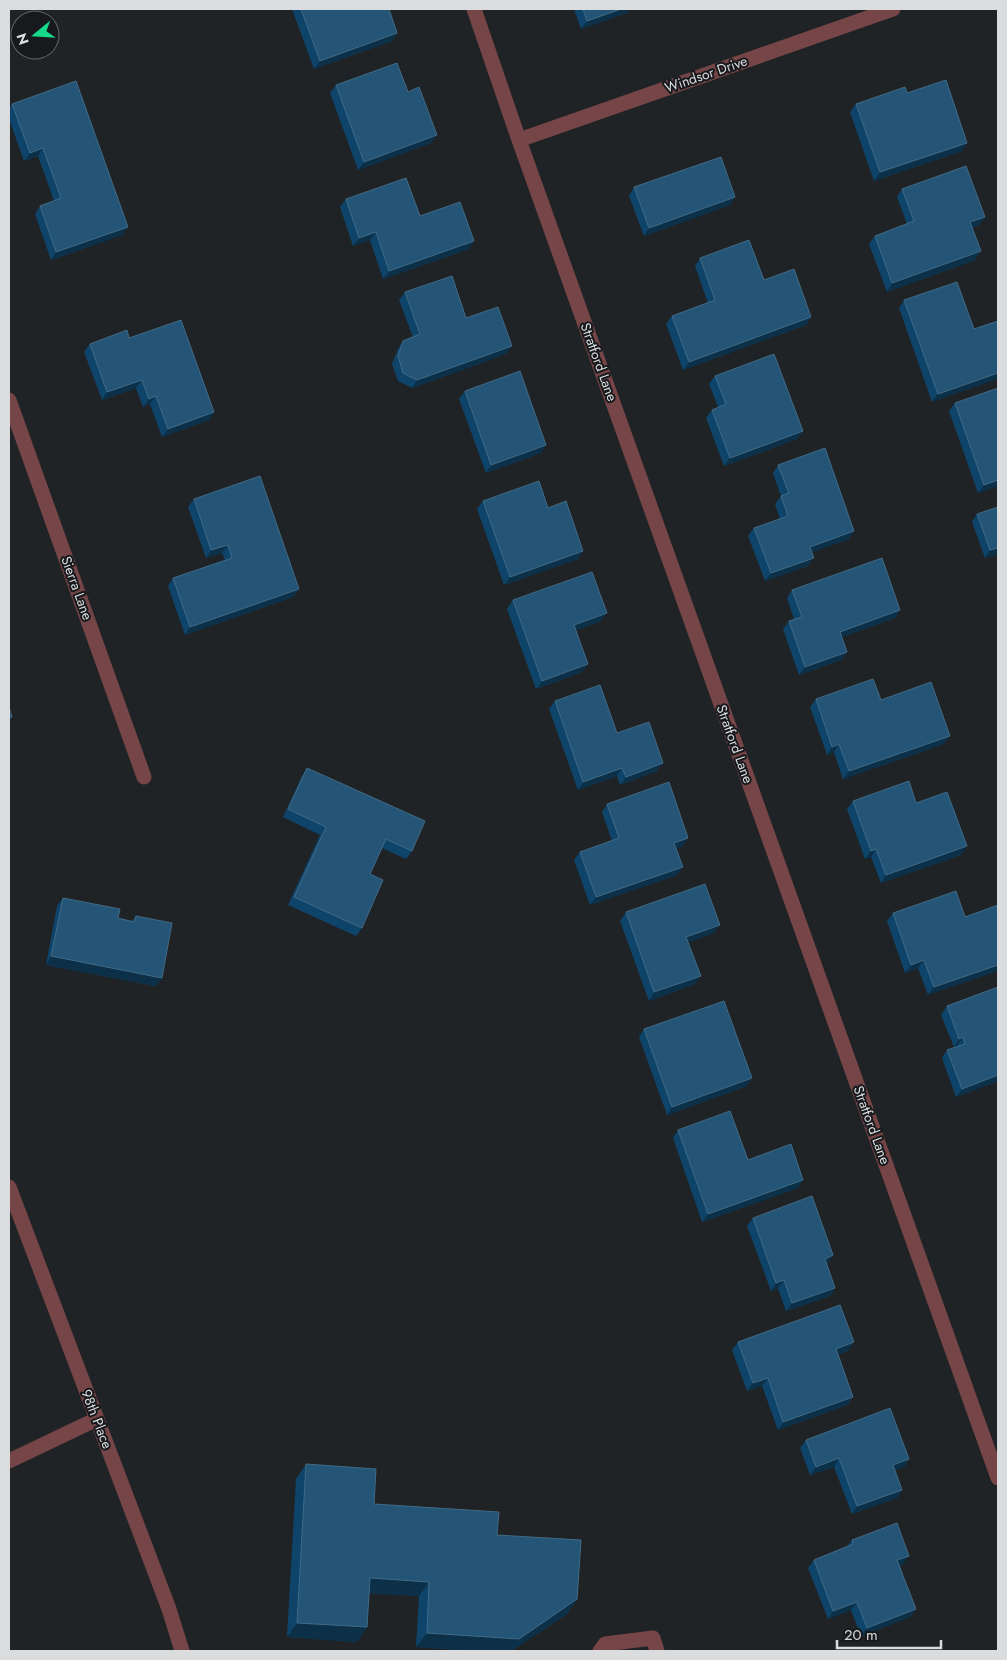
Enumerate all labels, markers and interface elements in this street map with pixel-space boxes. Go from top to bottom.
north arrow [10,10,60,60]
text: N [11,31,34,47]
street label: Windsor Drive [662,51,750,97]
street label: Stratford Lane [576,320,622,404]
street label: Sierra Lane [56,553,98,623]
street label: Stratford Lane [712,702,758,786]
street label: Stratford Lane [849,1083,895,1167]
street label: 98th Place [77,1386,117,1452]
scale bar [837,1618,941,1650]
text: 20 m [844,1624,878,1646]

